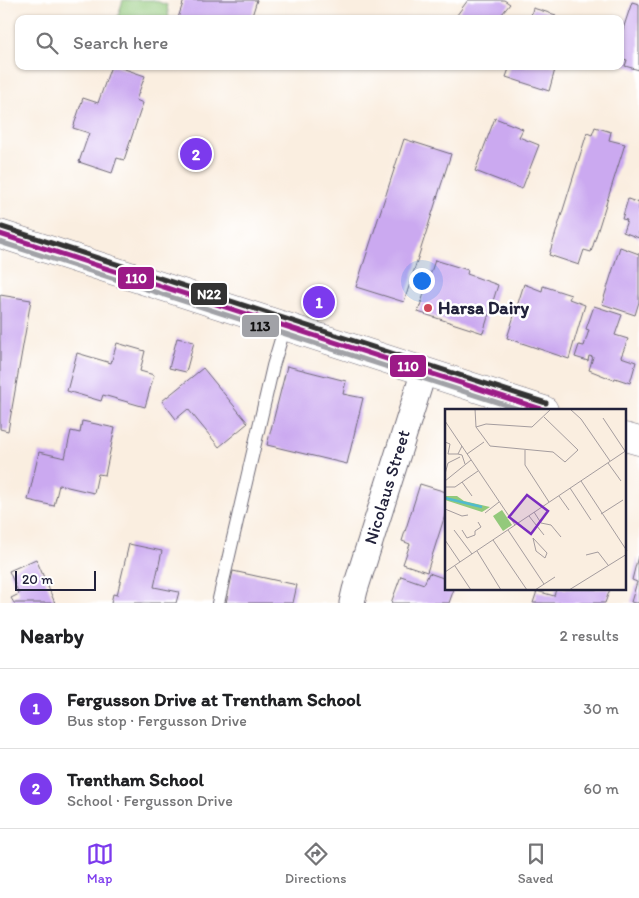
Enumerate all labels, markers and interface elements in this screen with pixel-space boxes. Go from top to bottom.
search box [15,15,624,70]
icon: search [33,29,61,57]
text: Search here [73,31,168,54]
pin: 2 [180,135,212,173]
line badge: 110 [117,266,155,290]
your location [409,268,435,294]
text: 110 [125,270,147,287]
line badge: N22 [190,282,228,306]
pin: 1 [303,283,335,321]
text: N22 [197,286,222,303]
place label: Harsa Dairy [438,297,529,319]
marker: Harsa Dairy [422,302,434,314]
line badge: 113 [241,314,280,338]
text: 113 [250,318,271,335]
line badge: 110 [389,354,427,378]
text: 110 [397,358,419,375]
inset map [445,409,626,590]
street label: Nicolaus Street [359,427,415,547]
scale bar [15,568,96,591]
text: 20 m [22,571,53,588]
text: Nearby [20,623,84,648]
text: 2 results [559,626,619,645]
text: Fergusson Drive at Trentham School [67,688,361,711]
text: 1 [32,699,40,718]
text: 30 m [583,699,619,718]
text: Bus stop · Fergusson Drive [67,711,247,730]
text: Trentham School [67,768,204,791]
text: 2 [32,779,40,798]
text: 60 m [584,779,619,798]
text: School · Fergusson Drive [67,791,233,810]
tab: Map [86,840,114,887]
tab: Directions [285,840,346,887]
tab: Saved [518,840,553,887]

